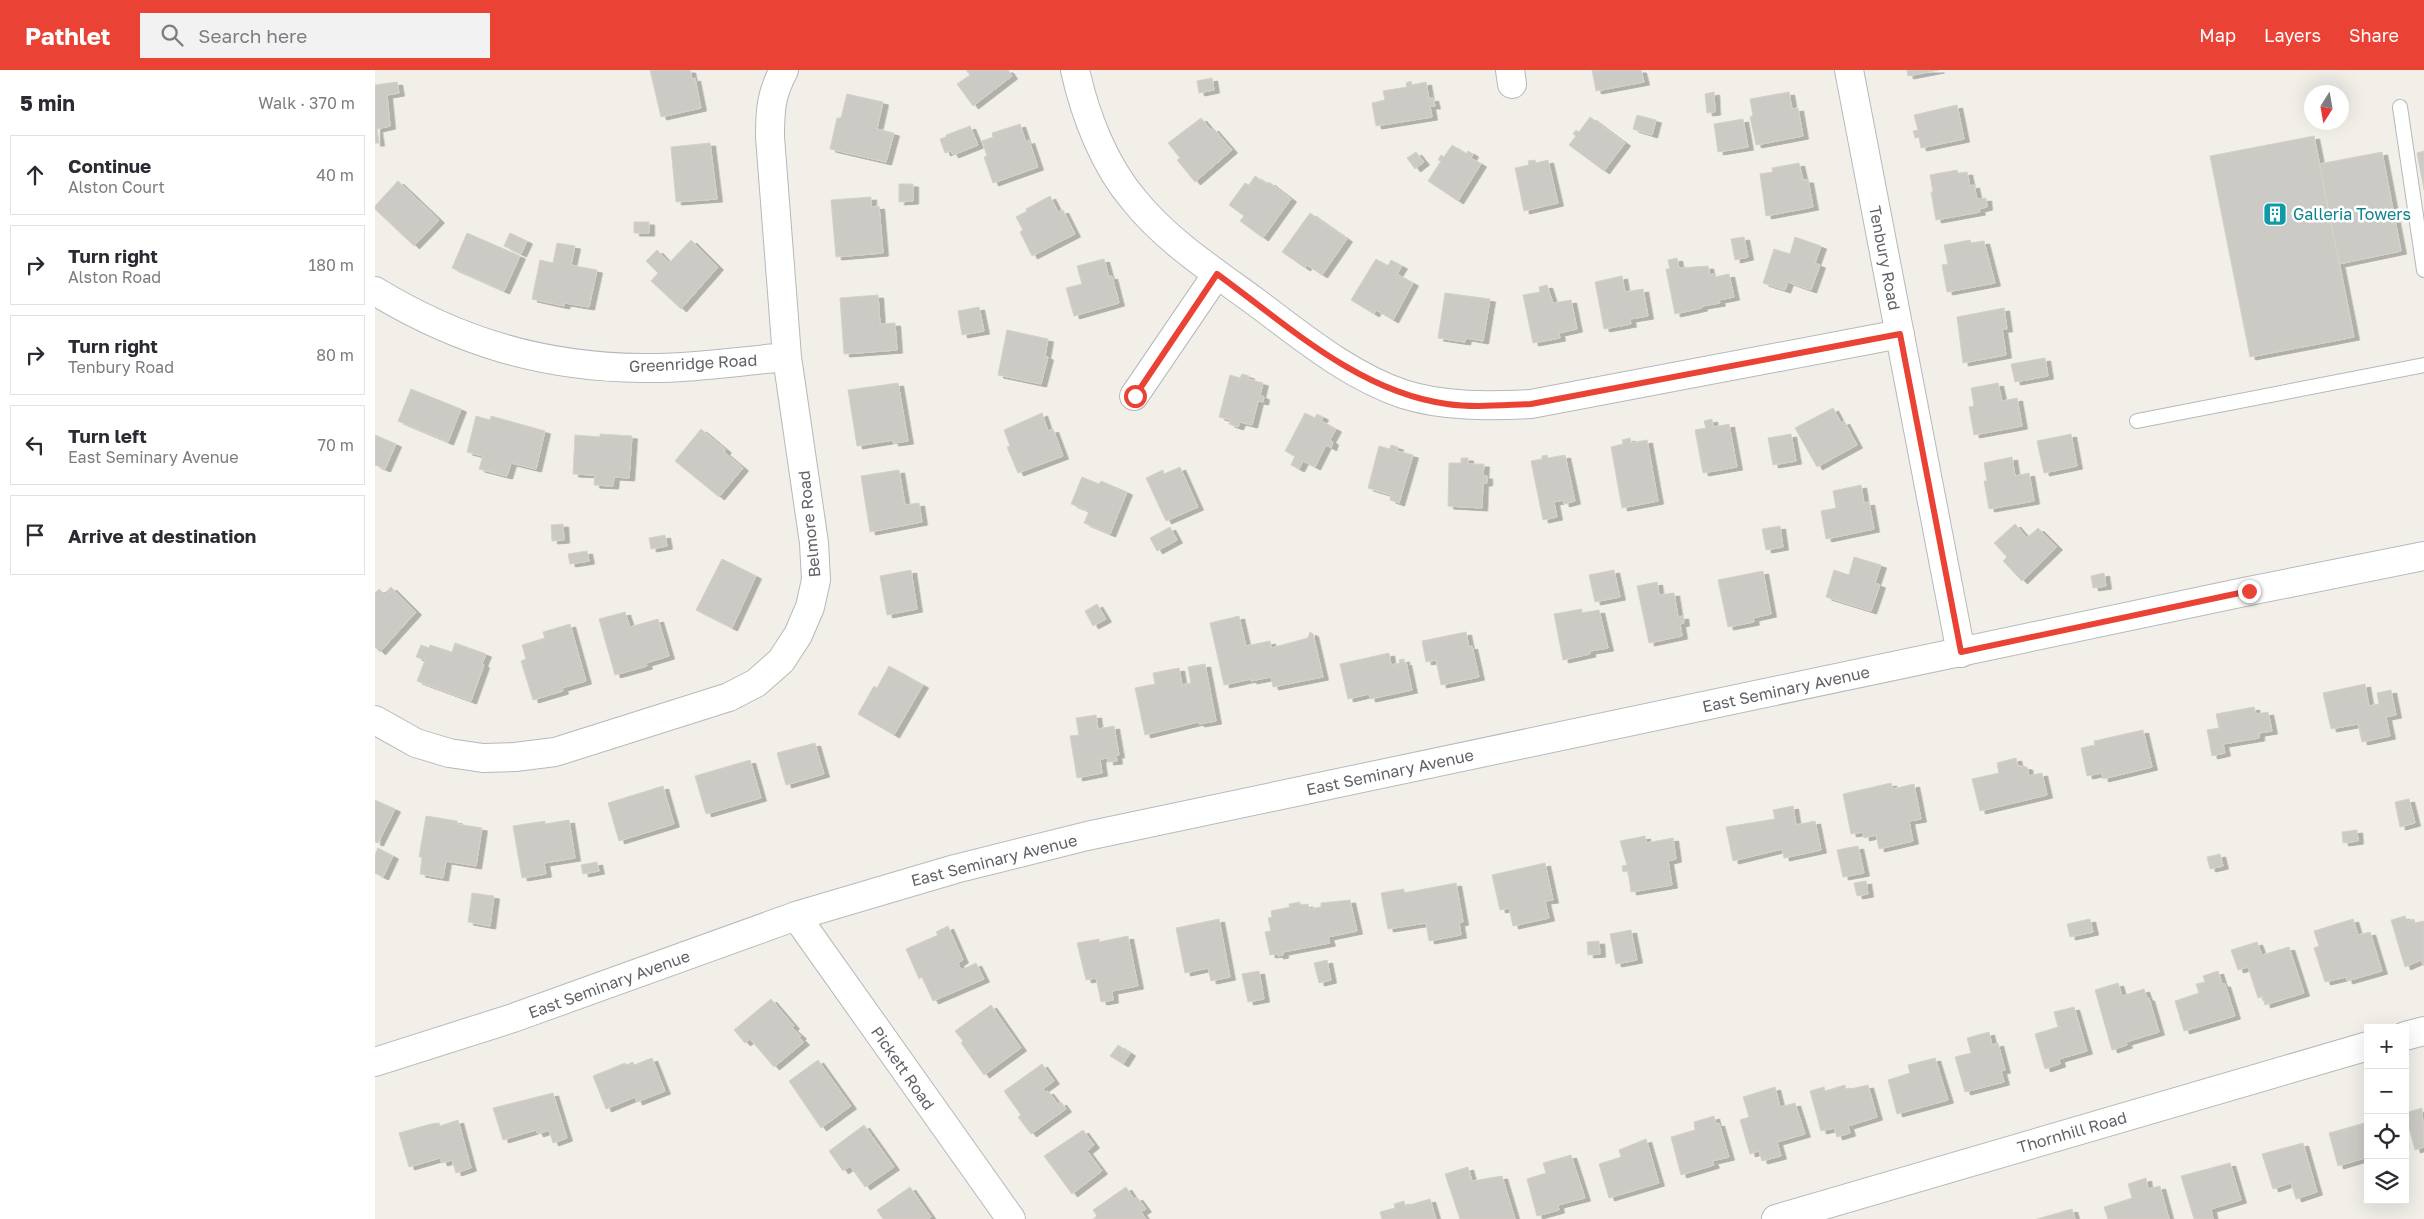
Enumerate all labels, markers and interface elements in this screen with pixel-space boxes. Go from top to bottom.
search box [140,13,490,58]
text: Pathlet [25,21,110,50]
icon: search [158,21,186,49]
text: Search here [198,24,307,47]
text: Map [2199,24,2236,46]
text: Layers [2264,24,2321,46]
text: Share [2349,24,2399,46]
north arrow [2304,85,2349,130]
text: 5 min [20,90,75,116]
text: Walk · 370 m [258,93,355,113]
text: Continue [68,154,151,177]
icon: ahead [21,161,49,189]
text: 40 m [316,165,354,185]
text: Alston Court [68,177,165,197]
building icon: Galleria Towers [2262,201,2288,227]
street label: Tenbury Road [1865,204,1905,312]
place label: Galleria Towers [2293,204,2411,224]
text: Turn right [68,244,158,267]
icon: right [21,251,49,279]
text: 180 m [308,255,354,275]
text: Alston Road [68,267,161,287]
text: Turn right [68,334,158,357]
icon: right [21,341,49,369]
text: 80 m [316,345,354,365]
street label: Greenridge Road [628,350,758,376]
text: Tenbury Road [68,357,174,377]
route start [1124,385,1147,408]
text: Turn left [68,424,147,447]
icon: left [21,431,49,459]
text: 70 m [317,435,354,455]
text: East Seminary Avenue [68,447,239,467]
street label: Belmore Road [793,470,825,578]
icon: arrive [21,521,49,549]
text: Arrive at destination [68,524,256,547]
route end [2238,580,2261,603]
street label: East Seminary Avenue [1701,661,1871,717]
street label: East Seminary Avenue [1305,744,1475,800]
street label: East Seminary Avenue [909,830,1079,890]
street label: East Seminary Avenue [525,945,693,1023]
street label: Pickett Road [867,1022,939,1114]
map controls [2364,1024,2409,1204]
button: + [2364,1024,2409,1069]
button: − [2364,1069,2409,1114]
street label: Thornhill Road [2015,1107,2129,1157]
button: locate [2364,1114,2409,1159]
button: layers [2364,1159,2409,1204]

